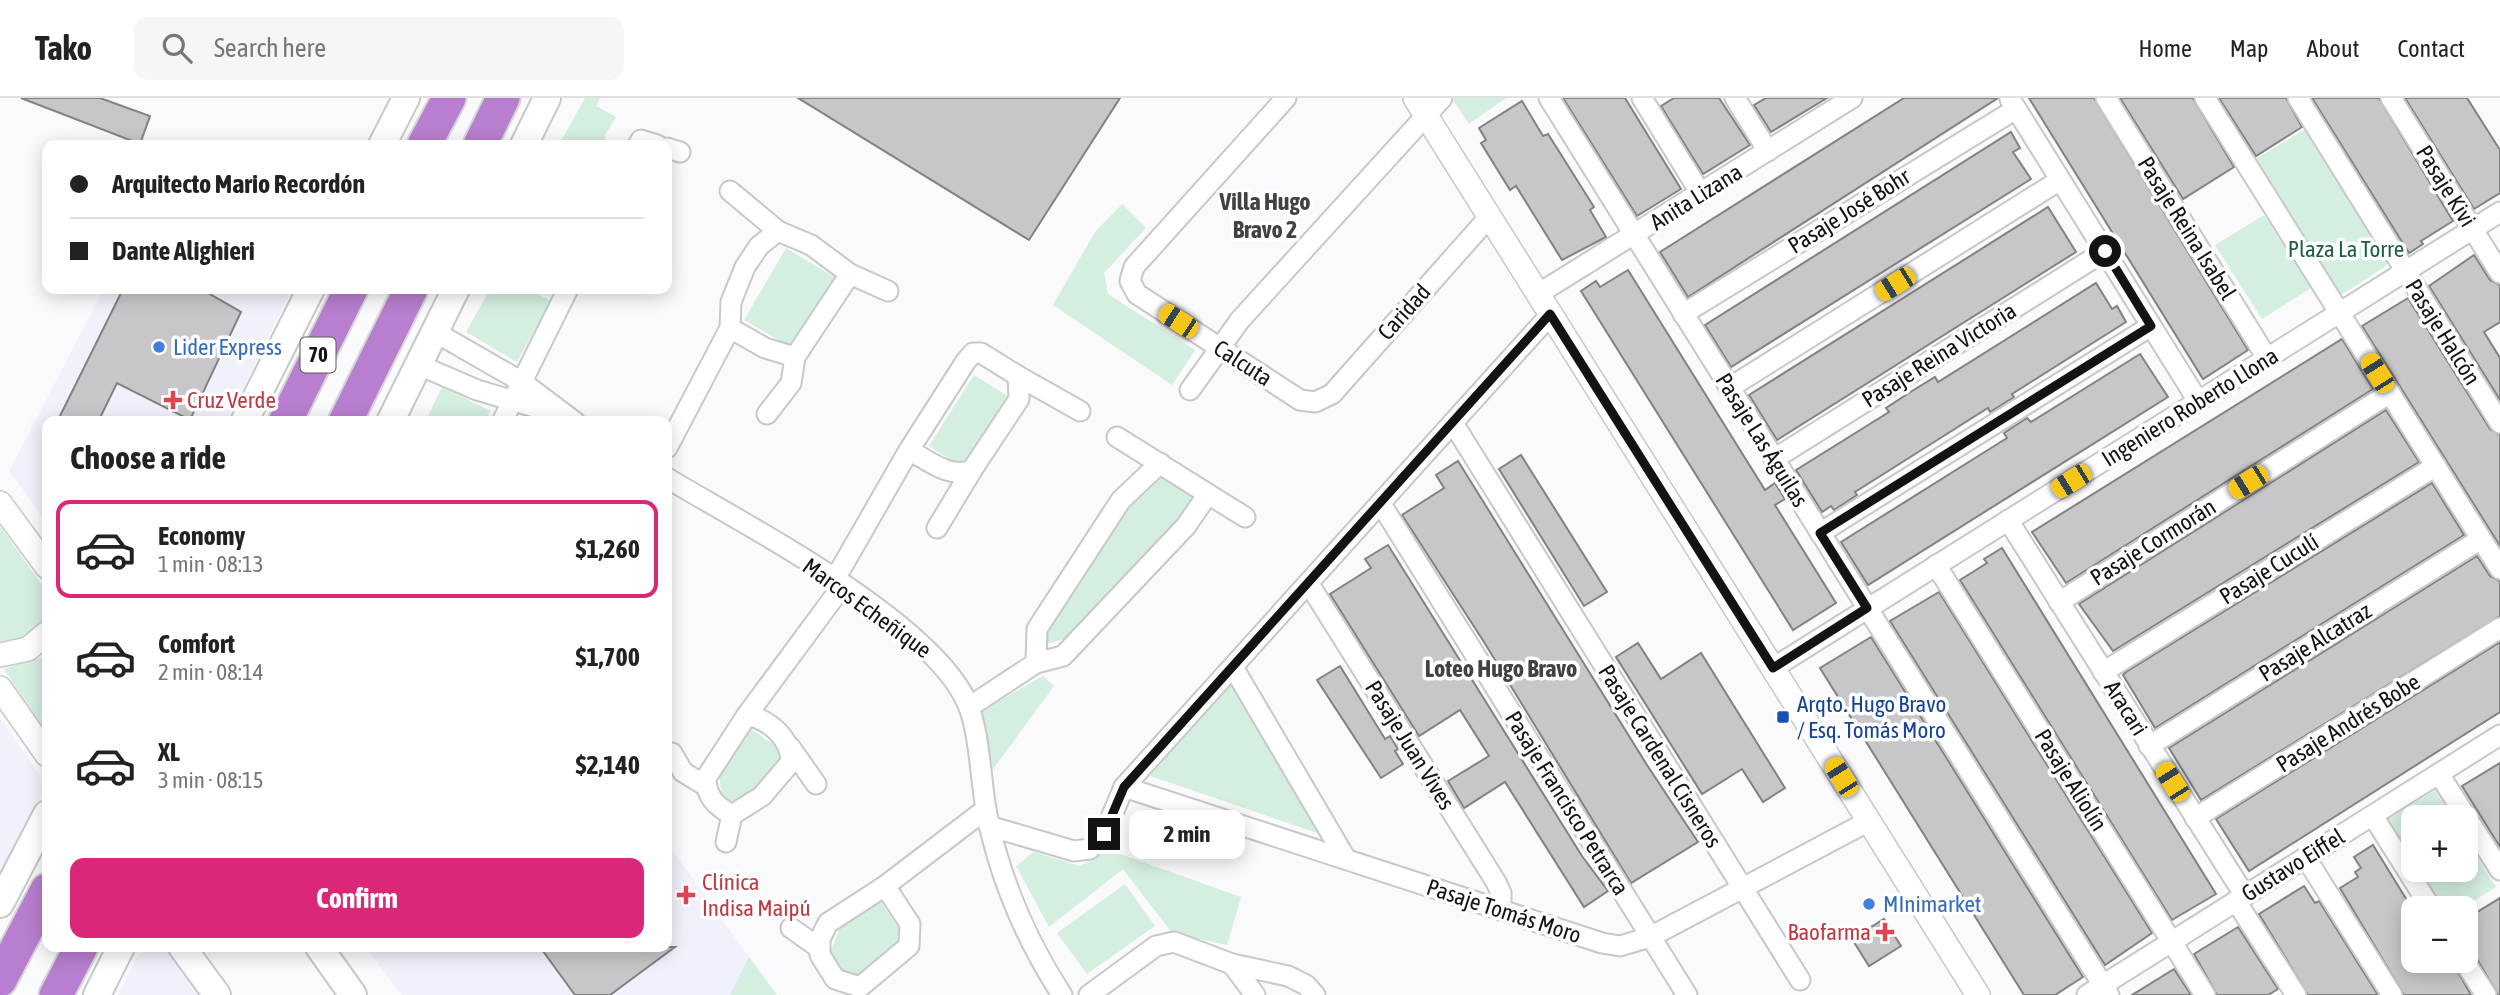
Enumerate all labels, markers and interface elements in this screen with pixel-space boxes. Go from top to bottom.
search box [134,17,624,80]
text: Tako [35,29,92,67]
icon: search [158,29,196,67]
text: Search here [214,33,326,63]
text: Home [2138,35,2192,62]
text: Map [2230,35,2268,62]
text: About [2306,35,2359,62]
text: Contact [2397,35,2465,62]
street label: Pasaje Kivi [2411,141,2481,231]
street label: Pasaje Reina Isabel [2133,152,2241,304]
street label: Anita Lizana [1645,159,1747,235]
street label: Pasaje José Bohr [1783,163,1916,259]
text: Arquitecto Mario Recordón [112,169,365,199]
district label: Villa Hugo Bravo 2 [1218,188,1311,243]
route start [2089,235,2121,267]
text: Dante Alighieri [112,236,255,266]
park label: Plaza La Torre [2288,236,2404,262]
car [1872,264,1919,304]
street label: Pasaje Halcón [2400,274,2486,390]
street label: Caridad [1372,279,1436,345]
street label: Pasaje Reina Victoria [1857,297,2021,413]
car [1155,301,1202,341]
place label: Lider Express [173,334,282,360]
street label: Calcuta [1209,335,1277,391]
road number: 70 [300,338,336,372]
marker: Lider Express [151,339,167,355]
street label: Ingeniero Roberto Llona [2097,342,2283,472]
car [2357,350,2398,396]
street label: Pasaje Las Águilas [1711,368,1813,512]
place label: Cruz Verde [187,387,276,413]
marker: Cruz Verde [165,392,181,408]
text: Choose a ride [70,439,226,476]
car [2048,461,2095,501]
car [2225,462,2272,502]
street label: Pasaje Cormorán [2086,493,2220,591]
icon: car [74,518,137,581]
text: Economy [158,521,245,551]
street label: Pasaje Cuculí [2215,528,2323,610]
text: $1,260 [576,534,640,564]
text: 1 min · 08:13 [158,551,264,577]
street label: Marcos Echeñique [798,553,936,663]
street label: Pasaje Alcatraz [2254,597,2376,687]
icon: car [74,626,137,689]
text: Comfort [158,629,235,659]
text: $1,700 [576,642,640,672]
district label: Loteo Hugo Bravo [1425,655,1577,682]
text: 2 min · 08:14 [158,659,264,685]
street label: Pasaje Cardenal Cisneros [1593,660,1727,852]
street label: Pasaje Andrés Bobe [2272,668,2424,778]
street label: Pasaje Juan Vives [1360,676,1460,814]
street label: Aracari [2099,676,2153,740]
place label: Arqto. Hugo Bravo / Esq. Tomás Moro [1797,691,1946,743]
street label: Pasaje Francisco Petrarca [1500,706,1634,900]
marker: Arqto. Hugo Bravo / Esq. Tomás Moro [1775,709,1791,725]
street label: Pasaje Aliolín [2029,724,2113,836]
icon: car [74,734,137,797]
text: XL [158,737,180,767]
text: $2,140 [576,750,640,780]
car [1821,754,1862,800]
car [2152,759,2193,805]
text: 3 min · 08:15 [158,767,264,793]
map controls [2401,805,2478,973]
button: + [2401,805,2478,882]
callout: 2 min [1128,810,1244,858]
route end [1088,818,1120,850]
text: 2 min [1164,821,1210,847]
street label: Gustavo Eiffel [2237,823,2349,907]
button: Confirm [70,858,644,938]
place label: Clínica Indisa Maipú [702,869,811,921]
street label: Pasaje Tomás Moro [1423,874,1585,948]
marker: Clínica Indisa Maipú [676,885,696,905]
place label: MInimarket [1883,891,1982,917]
marker: MInimarket [1861,896,1877,912]
button: − [2401,896,2478,973]
place label: Baofarma [1788,919,1871,945]
marker: Baofarma [1877,924,1893,940]

